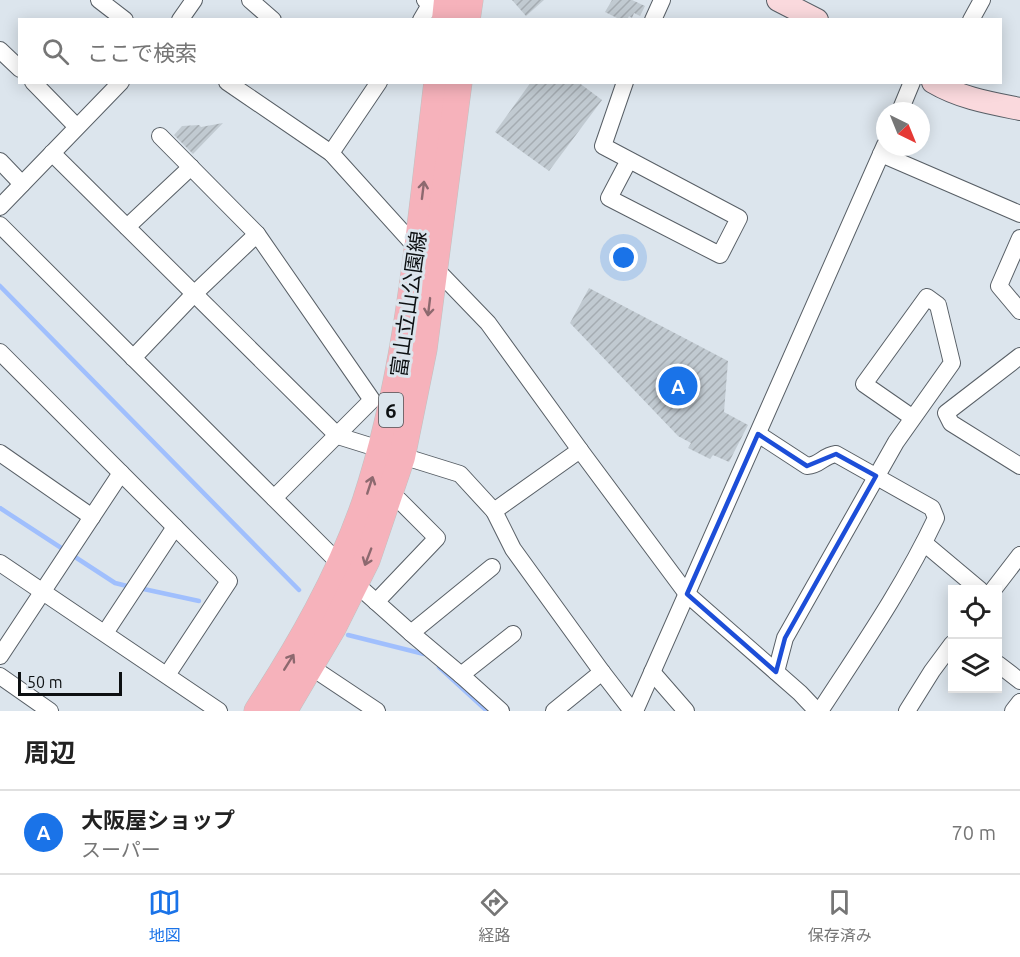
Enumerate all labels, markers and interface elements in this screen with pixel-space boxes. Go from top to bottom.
search box [18,18,1002,84]
icon: search [39,35,72,68]
text: ここで検索 [87,40,197,65]
north arrow [876,102,930,156]
one-way arrow [418,181,429,201]
street label: 富山立山公園線 [386,230,430,378]
your location [609,243,638,272]
one-way arrow [424,297,435,317]
pin: A [658,364,698,408]
road number: 6 [379,393,403,427]
one-way arrow [365,476,376,495]
one-way arrow [362,547,373,565]
map controls [948,585,1002,693]
button: locate [948,585,1002,639]
button: layers [948,639,1002,693]
one-way arrow [283,654,295,671]
scale bar [18,669,122,696]
text: 50 m [27,673,63,691]
text: 周辺 [24,738,76,767]
text: 大阪屋ショップ [81,807,235,832]
text: A [36,821,51,844]
text: 70 m [952,821,996,844]
text: スーパー [81,838,161,861]
tab: 地図 [148,886,181,946]
tab: 経路 [478,886,511,946]
tab: 保存済み [808,886,872,946]

